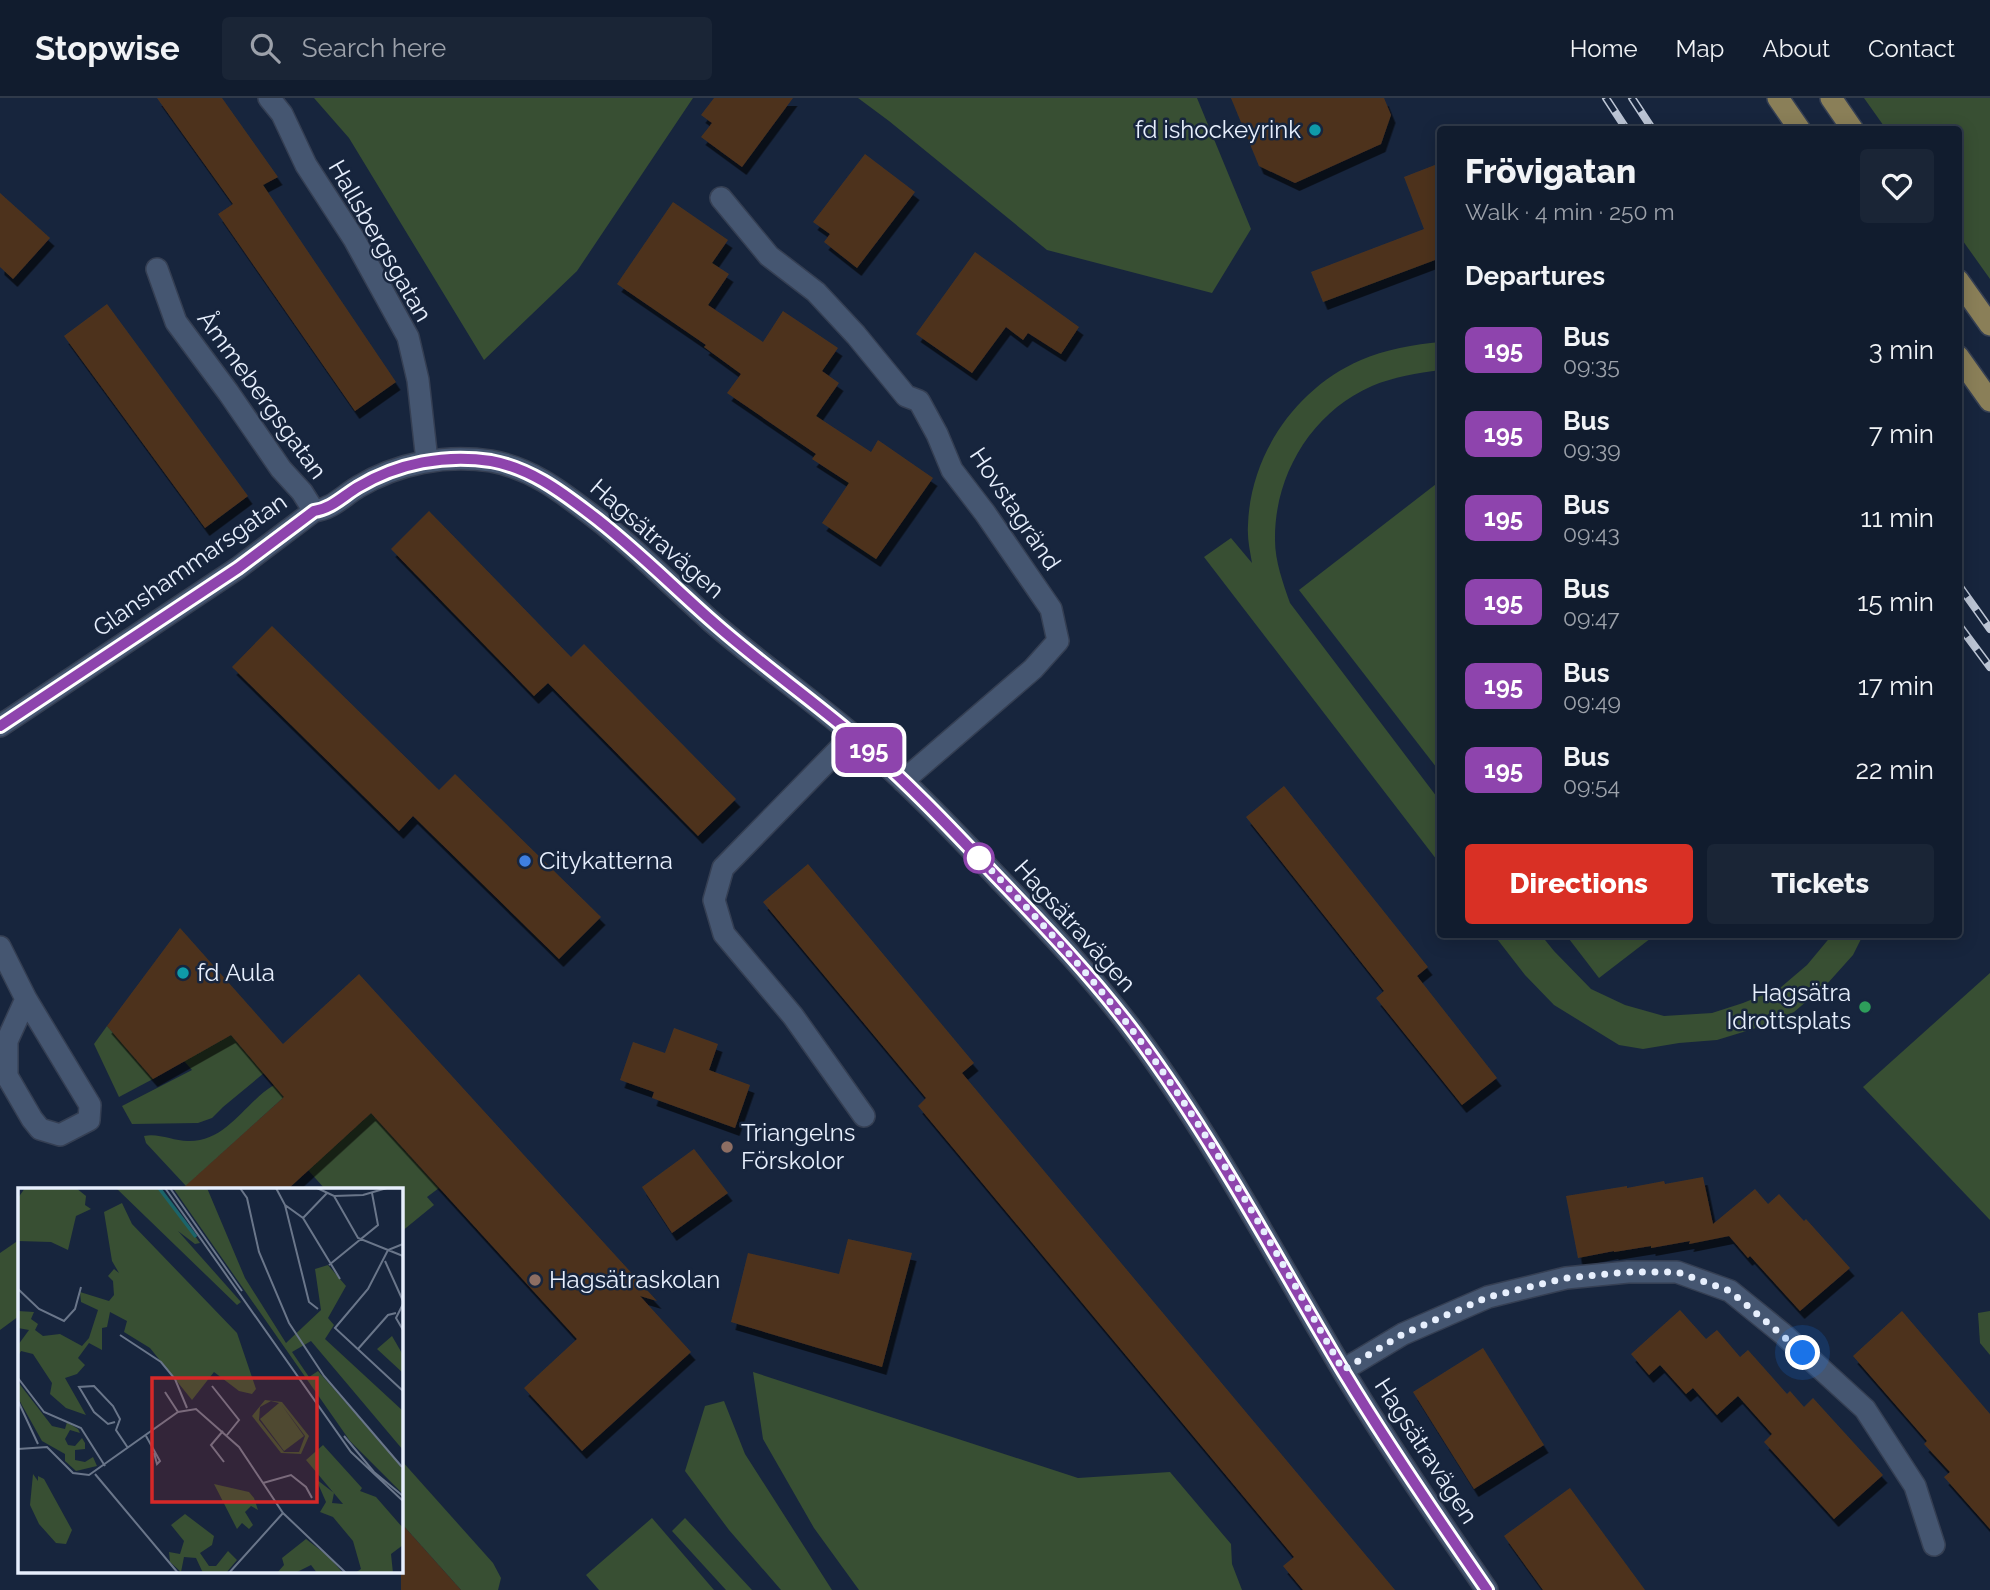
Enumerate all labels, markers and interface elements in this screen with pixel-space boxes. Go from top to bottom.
search box [222,17,712,80]
text: Stopwise [35,29,180,68]
icon: search [246,29,284,67]
text: Search here [302,33,446,63]
text: Home [1570,34,1638,63]
text: Map [1676,34,1724,63]
text: About [1762,34,1830,63]
text: Contact [1868,34,1955,63]
place label: fd ishockeyrink [1135,115,1301,144]
marker: fd ishockeyrink [1307,122,1323,138]
button: heart [1860,149,1934,223]
text: Frövigatan [1465,152,1636,191]
street label: Hallsbergsgatan [322,155,438,327]
text: Walk · 4 min · 250 m [1465,198,1675,225]
text: Departures [1465,261,1605,291]
street label: Åmmebergsgatan [192,305,333,484]
text: Bus [1563,322,1610,352]
text: 195 [1484,335,1523,364]
text: 3 min [1869,335,1934,365]
text: 09:35 [1563,352,1620,379]
text: Bus [1563,406,1610,436]
text: 195 [1484,419,1523,448]
text: 7 min [1869,419,1934,449]
text: 09:39 [1563,436,1621,463]
street label: Hovstagränd [964,442,1067,576]
street label: Hagsätravägen [585,473,730,605]
street label: Glanshammarsgatan [87,487,292,642]
text: Bus [1563,490,1610,520]
text: 195 [1484,503,1523,532]
text: 11 min [1860,503,1934,533]
text: 09:43 [1563,520,1620,547]
text: Bus [1563,574,1610,604]
text: 195 [1484,587,1523,616]
text: 15 min [1857,587,1934,617]
text: 09:47 [1563,604,1620,631]
text: Bus [1563,658,1610,688]
text: 195 [1484,671,1523,700]
text: 17 min [1858,671,1934,701]
text: 09:49 [1563,688,1621,715]
line badge: 195 [829,727,909,773]
text: 195 [849,735,889,764]
text: Bus [1563,742,1610,772]
text: 195 [1484,755,1523,784]
text: 22 min [1856,755,1934,785]
text: 09:54 [1563,772,1620,799]
unlabelled marker [964,843,994,873]
button: Directions [1465,844,1693,924]
button: Tickets [1707,844,1934,924]
place label: Citykatterna [539,846,673,875]
marker: Citykatterna [517,853,533,869]
street label: Hagsätravägen [1008,854,1142,998]
place label: fd Aula [197,958,275,987]
marker: fd Aula [175,965,191,981]
place label: Hagsätra Idrottsplats [1727,978,1851,1035]
marker: Hagsätra Idrottsplats [1857,999,1873,1015]
place label: Triangelns Förskolor [741,1118,855,1175]
marker: Triangelns Förskolor [719,1139,735,1155]
inset map [18,1188,402,1572]
place label: Hagsätraskolan [549,1265,720,1294]
marker: Hagsätraskolan [527,1272,543,1288]
your location [1785,1335,1820,1370]
street label: Hagsätravägen [1369,1373,1484,1529]

